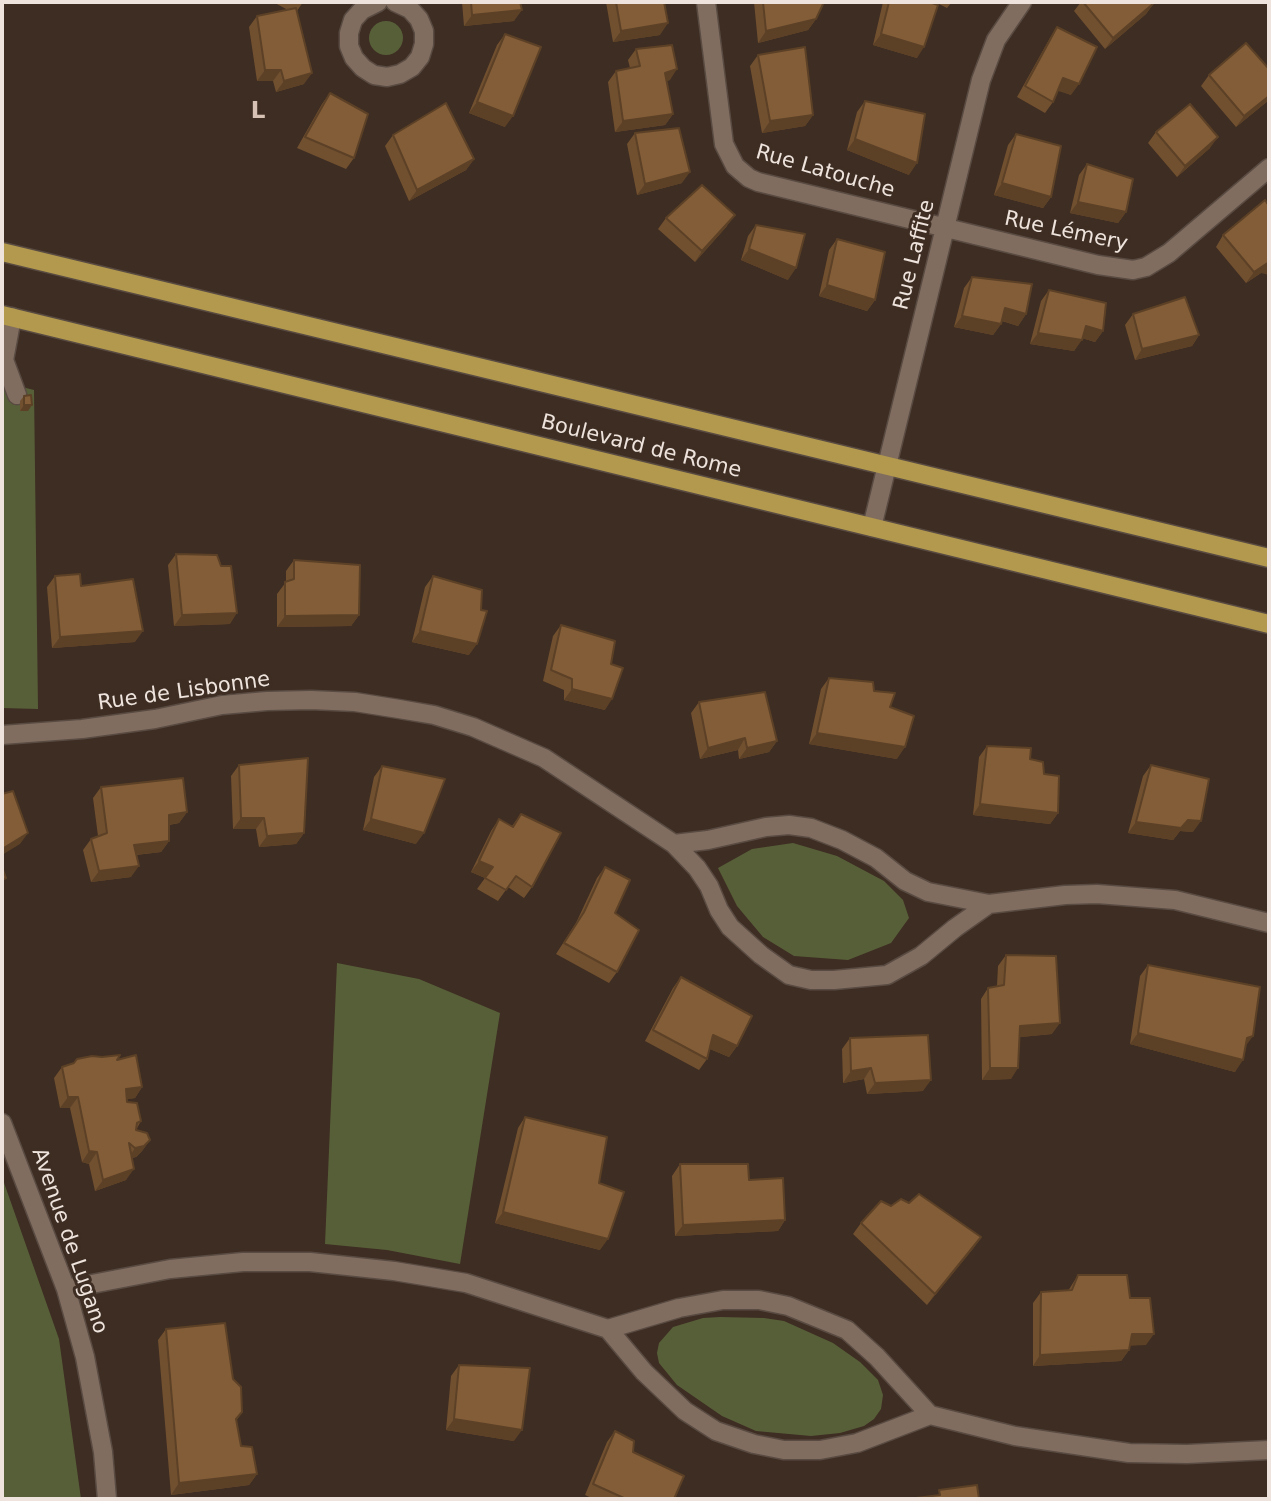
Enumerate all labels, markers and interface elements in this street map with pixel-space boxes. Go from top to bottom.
district label: L [251,98,265,126]
street label: Rue Latouche [753,140,897,204]
street label: Rue Laffite [889,197,941,313]
street label: Rue Lémery [1002,207,1130,257]
street label: Boulevard de Rome [538,410,744,484]
street label: Rue de Lisbonne [96,667,272,717]
street label: Avenue de Lugano [25,1145,113,1337]

